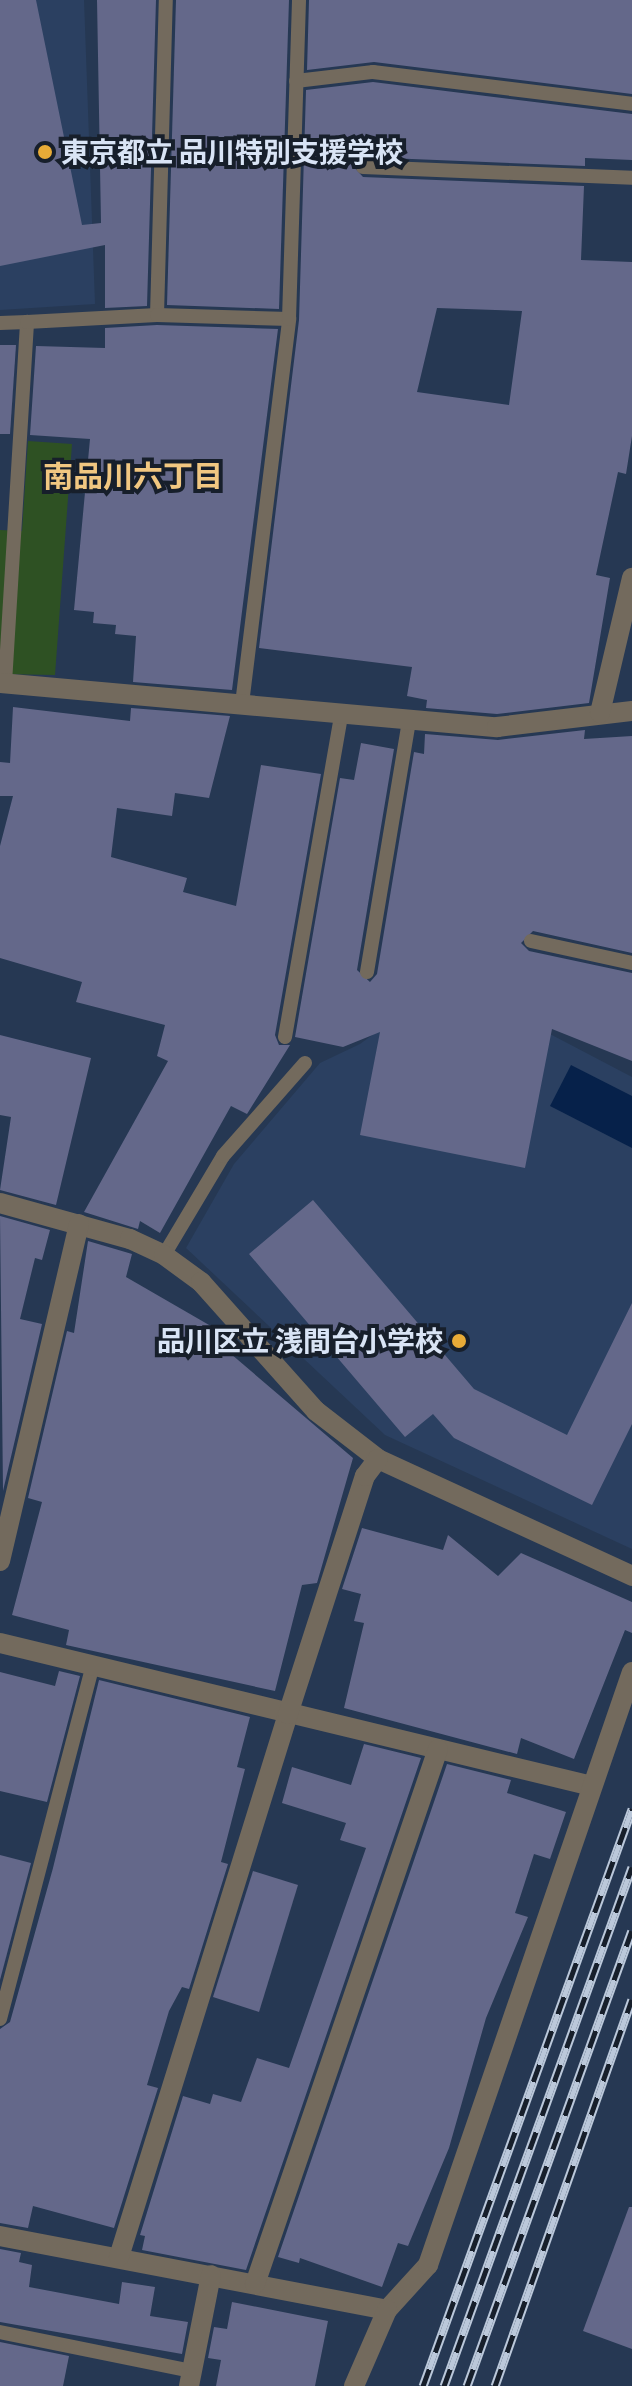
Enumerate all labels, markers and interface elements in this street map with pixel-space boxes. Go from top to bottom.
place label: 東京都立 品川特別支援学校 [61,135,403,169]
marker: 東京都立 品川特別支援学校 [36,143,54,161]
district label: 南品川六丁目 [43,459,223,495]
place label: 品川区立 浅間台小学校 [157,1324,443,1358]
marker: 品川区立 浅間台小学校 [450,1332,468,1350]

